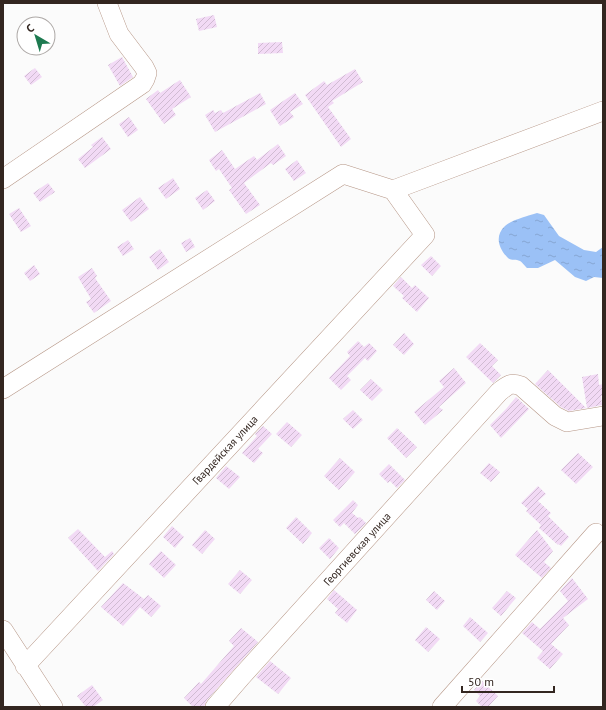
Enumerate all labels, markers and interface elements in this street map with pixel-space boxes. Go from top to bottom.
north arrow [16,16,56,56]
text: С [23,21,37,36]
street label: Гвардейская улица [189,412,261,488]
street label: Георгиевская улица [320,509,394,589]
scale bar [462,668,554,694]
text: 50 m [468,674,494,689]

